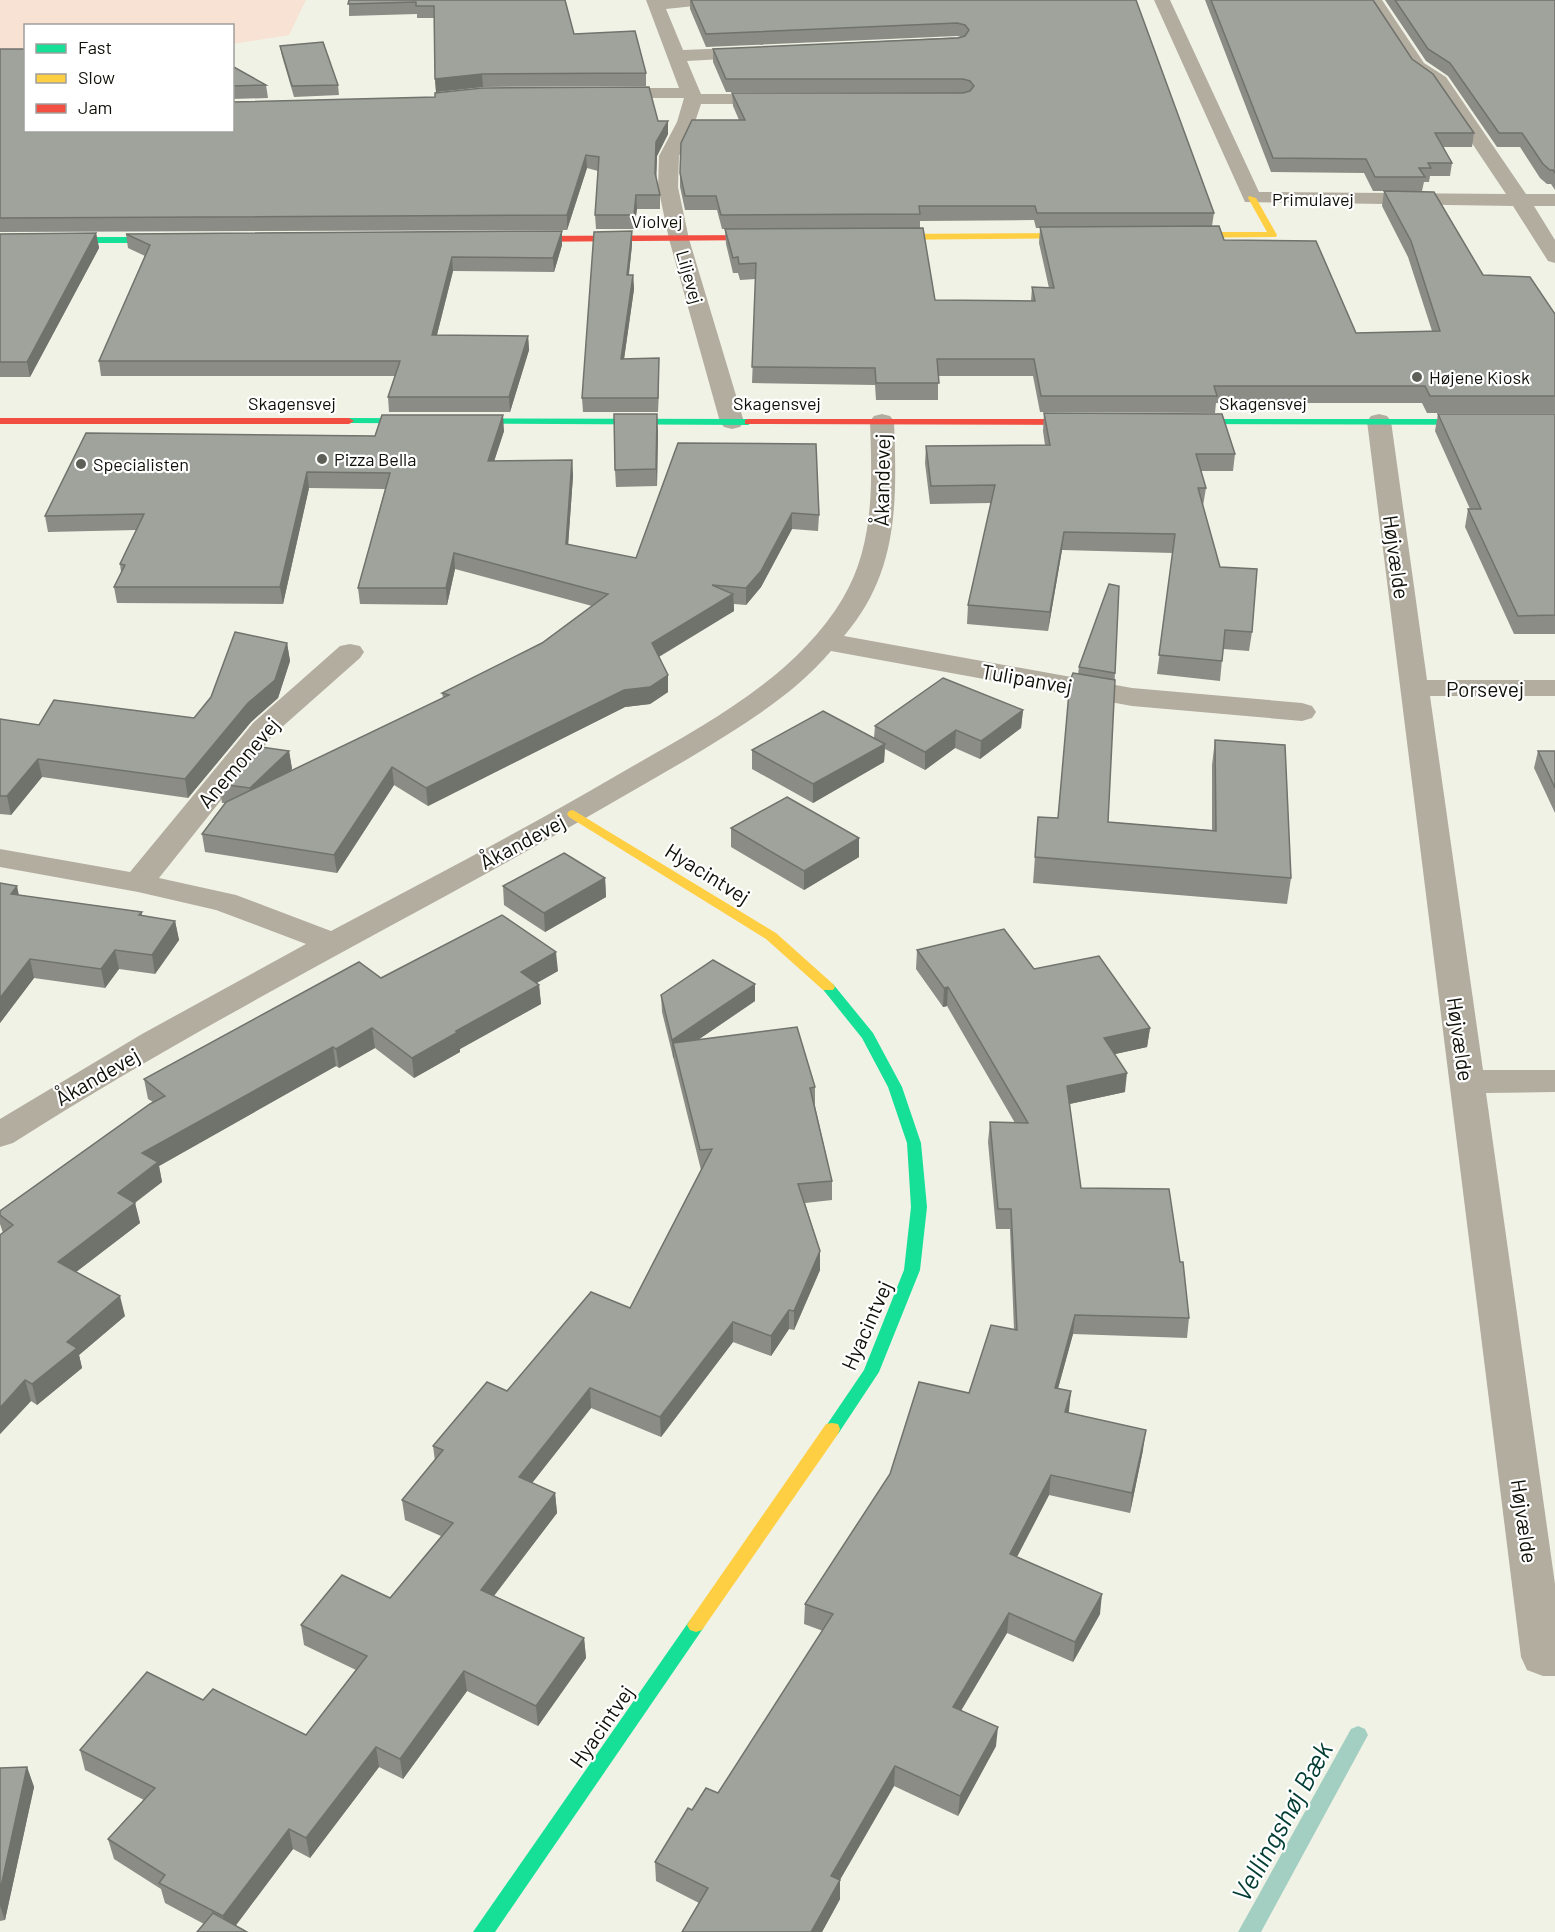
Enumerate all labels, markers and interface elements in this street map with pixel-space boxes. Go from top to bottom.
legend [24,24,234,132]
text: Fast [78,36,112,58]
text: Slow [78,66,115,88]
text: Jam [78,96,112,118]
street label: Primulavej [1272,188,1354,210]
street label: Violvej [631,210,683,232]
street label: Liljevej [672,248,708,306]
place label: Højene Kiosk [1429,366,1530,388]
marker: Højene Kiosk [1410,370,1424,384]
street label: Skagensvej [248,392,336,414]
street label: Skagensvej [733,392,821,414]
street label: Skagensvej [1219,392,1307,414]
street label: Åkandevej [868,433,894,527]
place label: Pizza Bella [334,448,416,470]
marker: Pizza Bella [315,452,329,466]
place label: Specialisten [93,453,189,475]
marker: Specialisten [74,457,88,471]
street label: Højvælde [1379,513,1415,601]
street label: Tulipanvej [980,658,1074,698]
street label: Porsevej [1446,676,1524,701]
street label: Anemonevej [192,712,284,812]
street label: Åkandevej [475,808,569,874]
street label: Hyacintvej [661,837,755,909]
street label: Højvælde [1443,995,1479,1083]
street label: Åkandevej [50,1042,144,1110]
street label: Hyacintvej [835,1276,897,1374]
street label: Højvælde [1507,1477,1543,1565]
street label: Hyacintvej [563,1680,639,1772]
water label: Vellingshøj Bæk [1224,1735,1338,1907]

